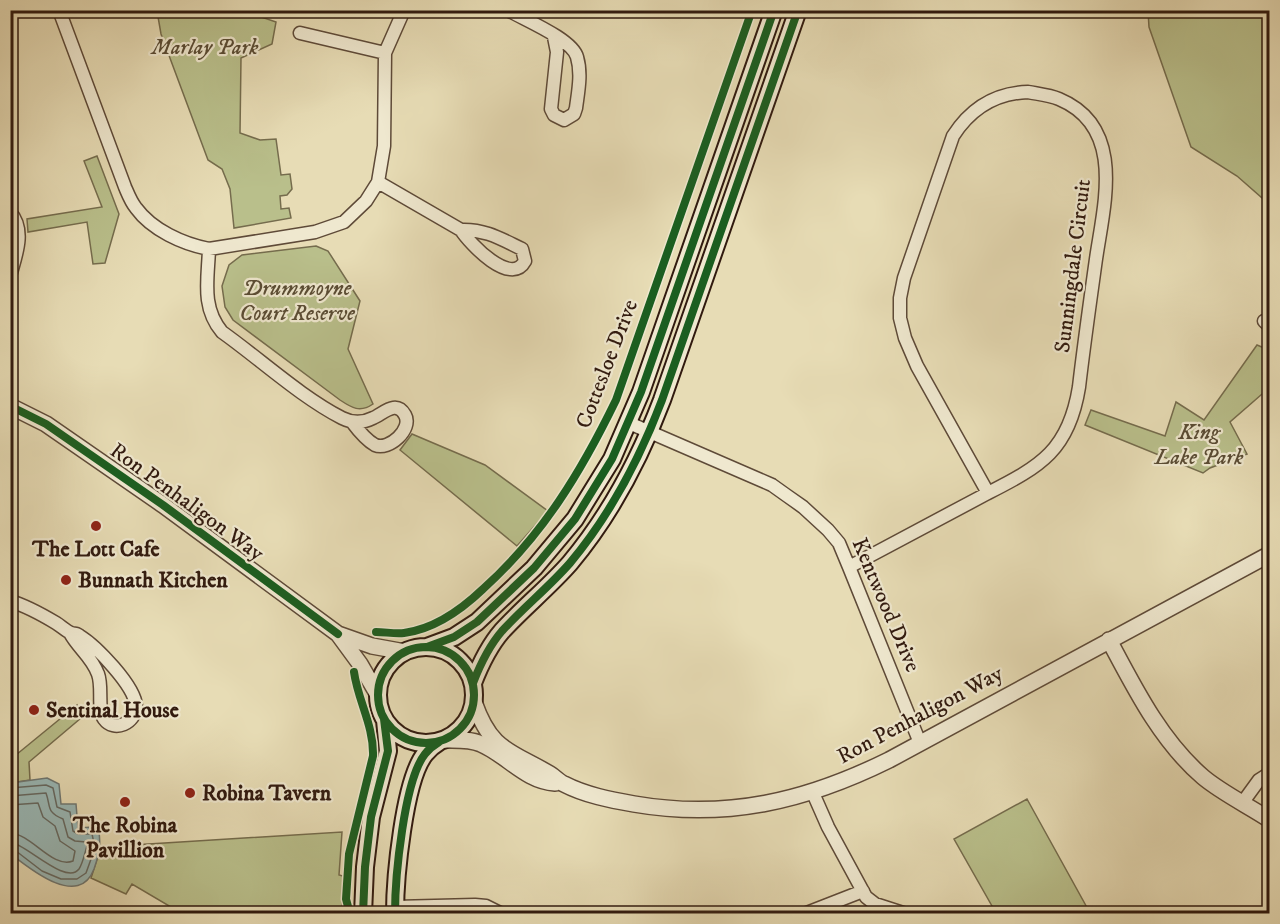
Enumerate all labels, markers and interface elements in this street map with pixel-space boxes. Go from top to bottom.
park label: Marlay Park [149,34,259,61]
street label: Sunningdale Circuit [1049,178,1097,354]
park label: Drummoyne Court Reserve [239,275,355,327]
street label: Cottesloe Drive [570,296,644,432]
park label: King Lake Park [1153,419,1244,471]
street label: Ron Penhaligon Way [105,437,270,567]
marker: The Lott Cafe [89,519,103,533]
street label: Kentwood Drive [846,534,926,676]
place label: The Lott Cafe [31,536,160,563]
place label: Bunnath Kitchen [78,567,228,594]
marker: Bunnath Kitchen [59,573,73,587]
street label: Ron Penhaligon Way [833,660,1008,770]
place label: Sentinal House [46,697,179,724]
marker: Sentinal House [27,703,41,717]
place label: Robina Tavern [202,780,332,807]
marker: Robina Tavern [183,786,197,800]
marker: The Robina Pavillion [118,795,132,809]
place label: The Robina Pavillion [72,812,178,864]

